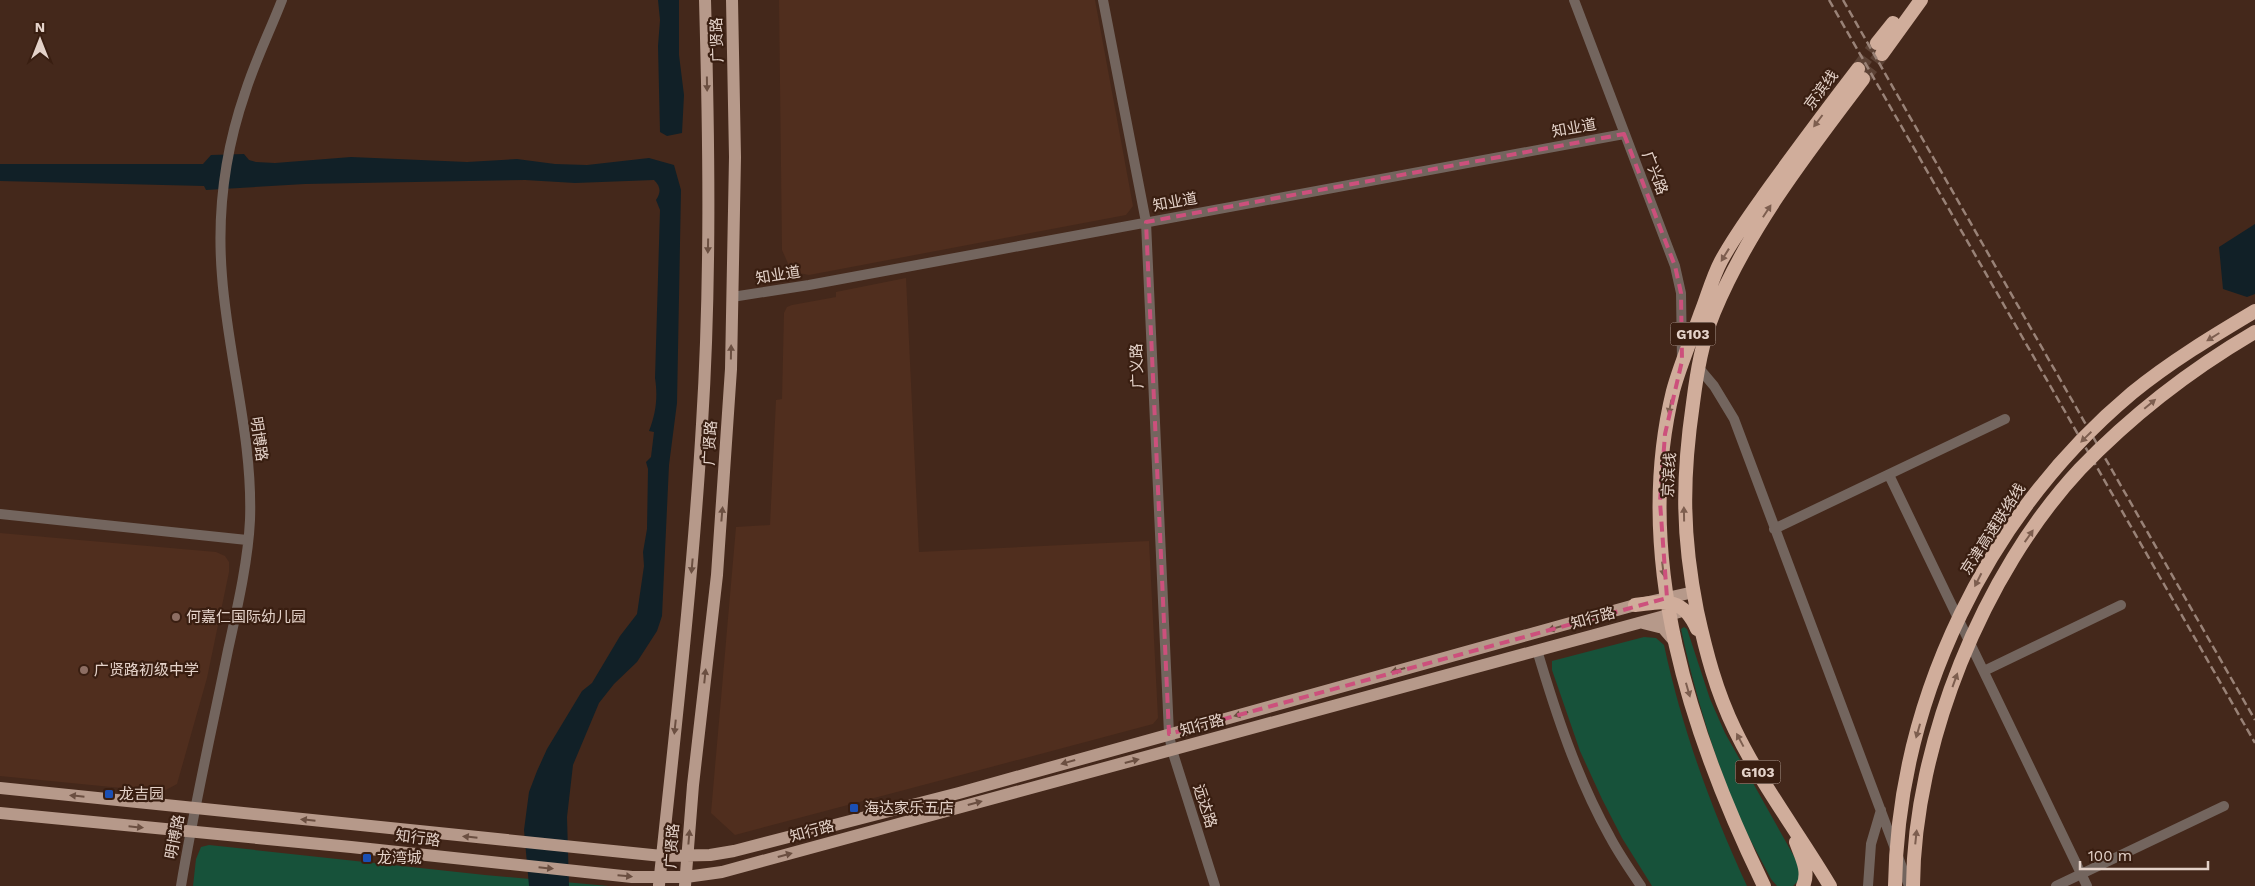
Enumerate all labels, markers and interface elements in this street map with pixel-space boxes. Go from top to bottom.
north arrow [15,15,65,65]
street label: 广贤路 [707,17,727,63]
text: N [35,19,45,35]
street label: 京滨线 [1800,67,1842,113]
one-way arrow [703,76,711,92]
one-way arrow [1812,114,1823,127]
street label: 知业道 [1550,115,1598,141]
street label: 广兴路 [1639,149,1671,197]
street label: 知业道 [1151,189,1199,215]
one-way arrow [1762,204,1772,217]
one-way arrow [704,238,712,254]
one-way arrow [1720,248,1730,261]
street label: 知业道 [754,263,802,287]
road number: G103 [1670,322,1716,346]
one-way arrow [2207,332,2220,341]
street label: 广义路 [1127,343,1147,389]
one-way arrow [727,344,735,360]
one-way arrow [2143,398,2156,409]
one-way arrow [1666,399,1674,415]
street label: 明博路 [247,415,271,463]
street label: 广贤路 [700,420,720,466]
one-way arrow [2080,431,2092,443]
street label: 京滨线 [1659,452,1679,498]
street label: 京津高速联络线 [1957,480,2029,578]
one-way arrow [718,506,726,522]
one-way arrow [1680,506,1688,522]
one-way arrow [2024,529,2034,543]
one-way arrow [688,558,696,574]
one-way arrow [1659,561,1667,577]
one-way arrow [1974,573,1982,587]
street label: 知行路 [1569,603,1617,633]
place label: 何嘉仁国际幼儿园 [186,608,306,626]
marker: 何嘉仁国际幼儿园 [170,611,182,623]
one-way arrow [1547,625,1562,633]
place label: 广贤路初级中学 [94,661,199,679]
marker: 广贤路初级中学 [78,664,90,676]
one-way arrow [1390,666,1405,674]
one-way arrow [701,667,709,683]
one-way arrow [1951,672,1959,687]
one-way arrow [1685,683,1693,698]
street label: 知行路 [1178,710,1226,740]
one-way arrow [1234,710,1249,718]
one-way arrow [671,720,679,736]
one-way arrow [1914,723,1922,738]
one-way arrow [1736,733,1744,747]
one-way arrow [1125,756,1140,764]
one-way arrow [1060,759,1075,767]
road number: G103 [1736,760,1780,784]
street label: 远达路 [1189,782,1221,830]
place label: 龙吉园 [119,785,164,803]
marker: 龙吉园 [103,788,115,800]
one-way arrow [69,792,85,800]
place label: 海达家乐五店 [864,799,954,817]
one-way arrow [968,799,983,807]
marker: 海达家乐五店 [848,802,860,814]
street label: 明博路 [162,813,188,861]
one-way arrow [300,816,316,824]
street label: 知行路 [788,816,836,846]
one-way arrow [128,823,144,831]
street label: 广贤路 [661,823,683,869]
street label: 知行路 [395,826,441,850]
one-way arrow [685,829,693,845]
one-way arrow [1912,829,1920,845]
one-way arrow [462,833,478,841]
scale bar [2080,838,2208,870]
text: 100 m [2088,847,2132,865]
place label: 龙湾城 [377,849,422,867]
one-way arrow [777,851,792,859]
marker: 龙湾城 [361,852,373,864]
one-way arrow [539,864,555,872]
one-way arrow [617,872,633,880]

